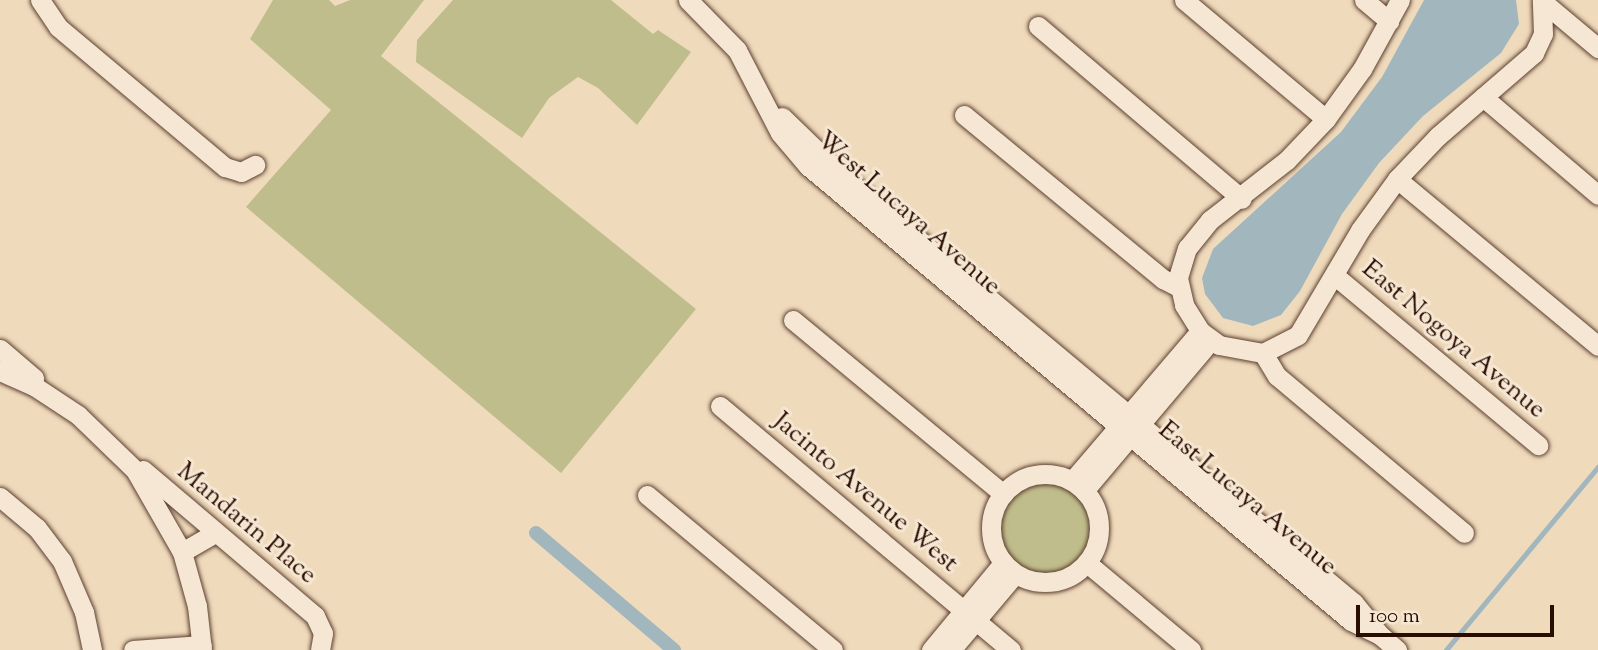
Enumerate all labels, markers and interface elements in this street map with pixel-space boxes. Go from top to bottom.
street label: West Lucaya Avenue [809,125,1007,303]
street label: East Nogoya Avenue [1355,254,1551,426]
street label: Jacinto Avenue West [766,406,964,580]
street label: East Lucaya Avenue [1151,415,1343,583]
street label: Mandarin Place [170,457,322,591]
scale bar [1360,590,1558,634]
text: 100 m [1369,602,1420,632]

